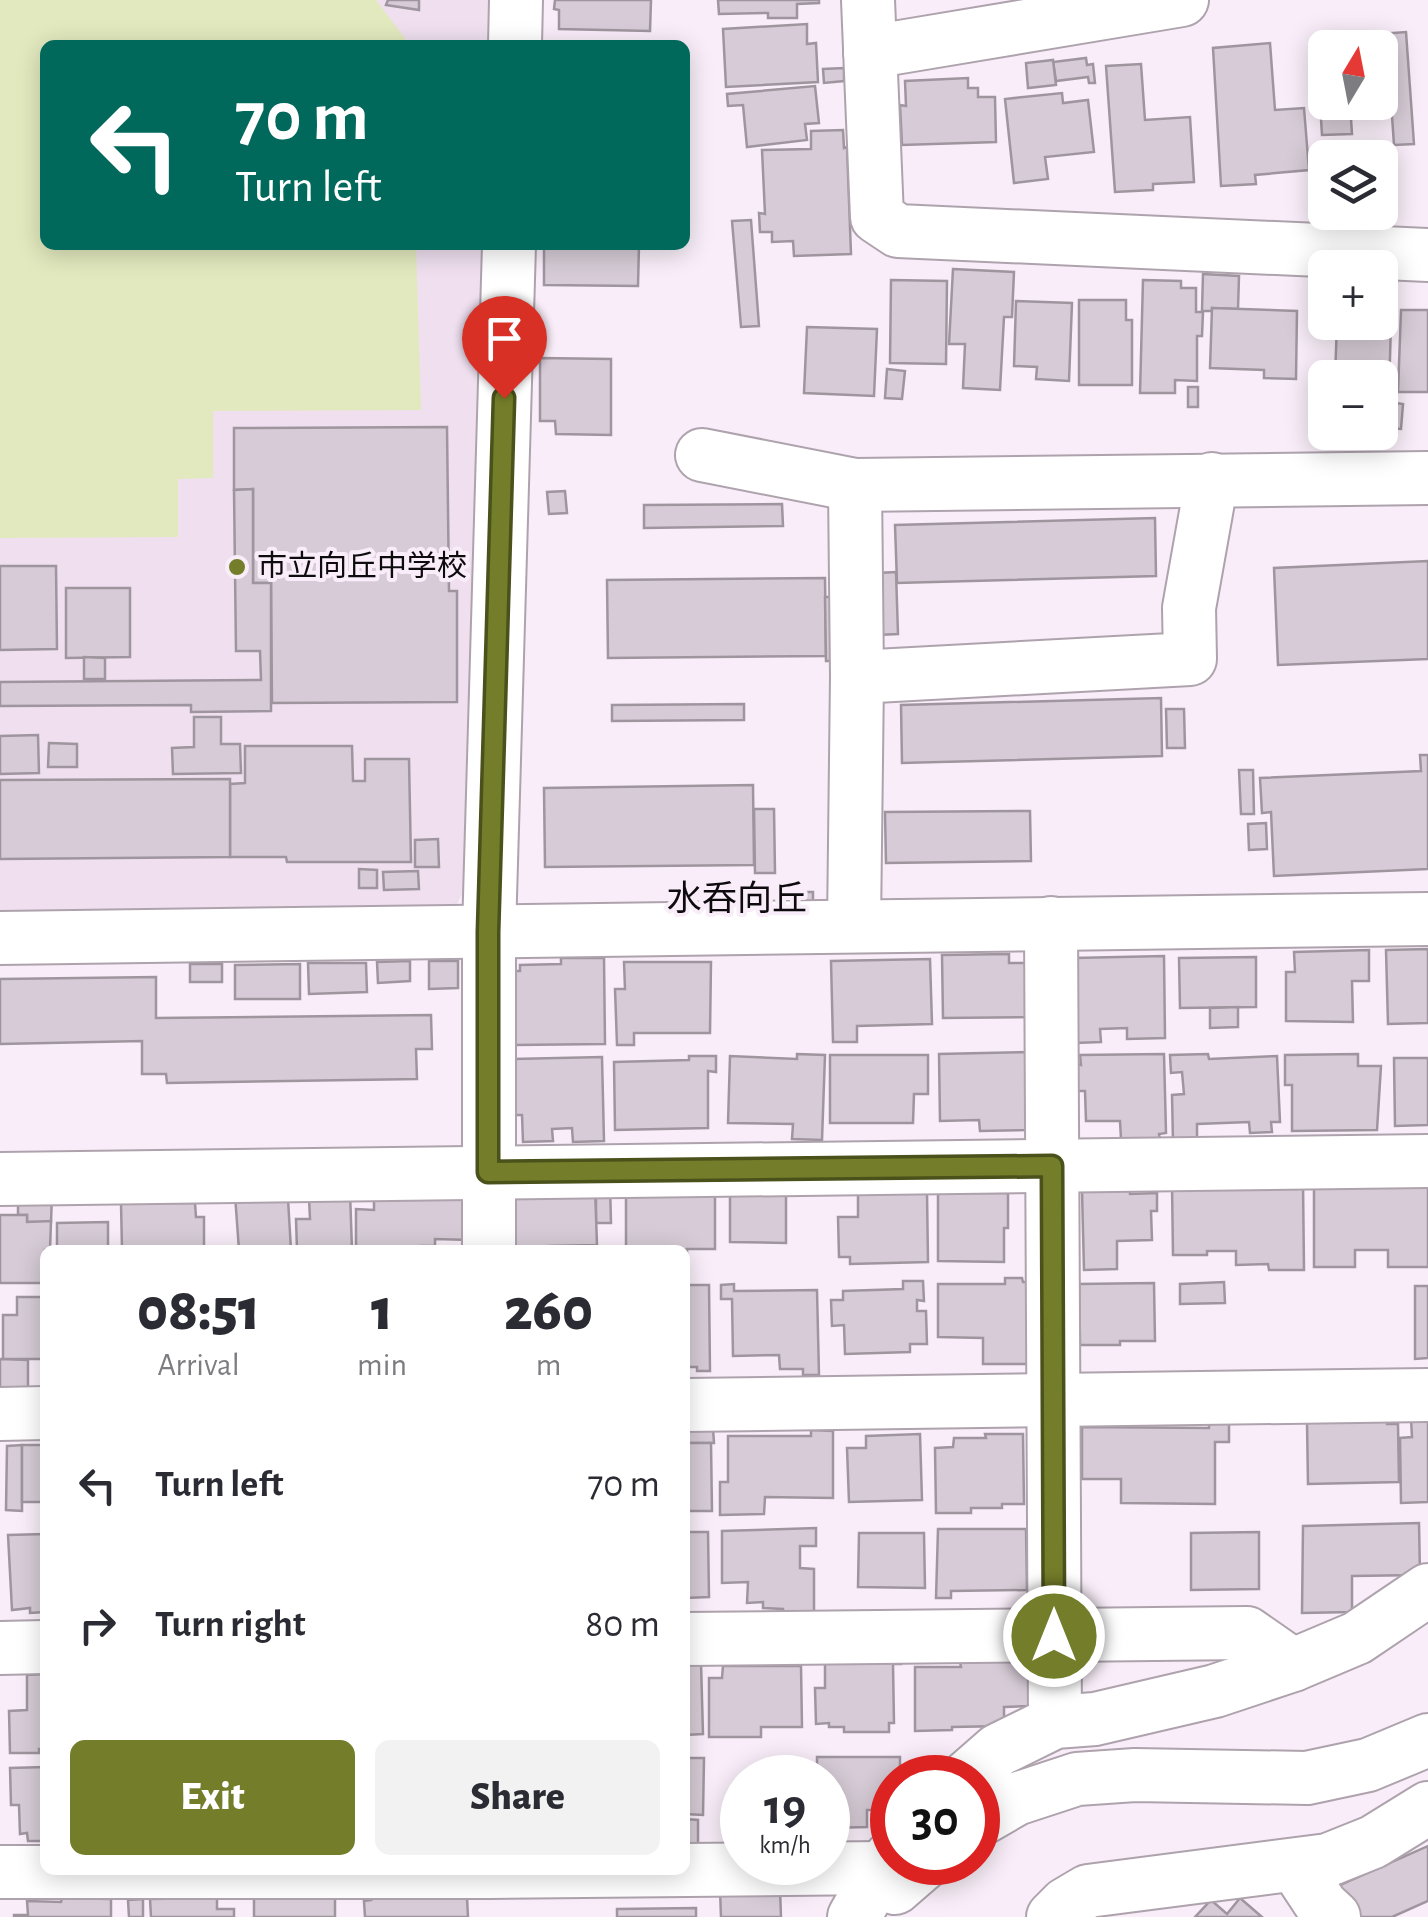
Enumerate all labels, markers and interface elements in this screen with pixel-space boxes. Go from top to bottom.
north arrow [1308,30,1398,120]
map controls [1308,30,1398,450]
icon: left [70,80,200,210]
text: 70 m [235,83,369,153]
button: layers [1308,140,1398,230]
text: Turn left [235,165,382,210]
button: + [1308,250,1398,340]
pin [462,296,547,399]
icon: arrive [477,311,532,366]
button: − [1308,360,1398,450]
place label: 市立向丘中学校 [257,550,467,582]
marker: 市立向丘中学校 [226,556,248,578]
district label: 水呑向丘 [667,880,807,917]
text: 08:51 [137,1281,260,1341]
text: 1 [371,1281,393,1341]
text: 260 [504,1281,593,1341]
text: Arrival [157,1349,240,1381]
text: min [357,1349,407,1381]
text: m [536,1349,561,1381]
icon: left [70,1458,125,1513]
text: Turn left [155,1466,283,1504]
text: 70 m [587,1466,660,1504]
position arrow [1002,1584,1106,1688]
icon: right [70,1598,125,1653]
text: Turn right [155,1606,305,1644]
text: 80 m [585,1606,660,1644]
button: Exit [70,1740,355,1855]
button: Share [375,1740,660,1855]
speed limit sign: 30 [870,1755,1000,1885]
text: 19 [764,1783,806,1833]
text: km/h [759,1833,811,1858]

